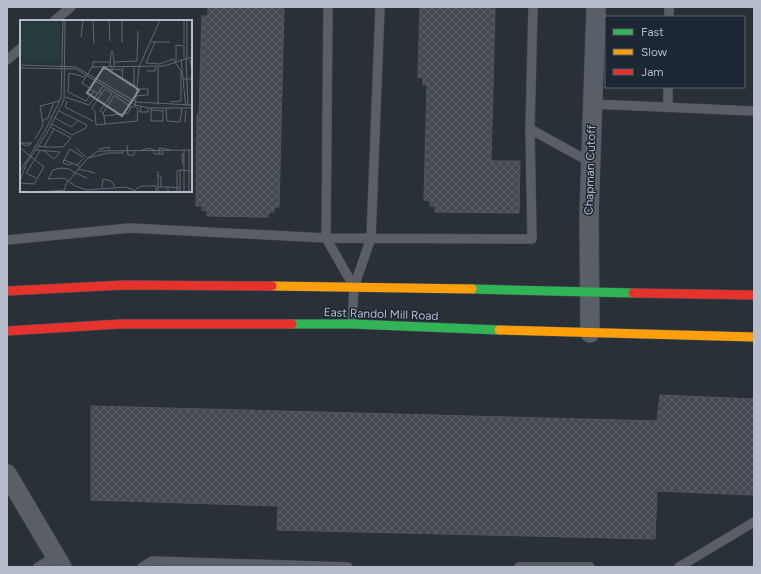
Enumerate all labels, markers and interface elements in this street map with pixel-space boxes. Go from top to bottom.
legend [605,16,745,88]
inset map [20,20,192,192]
text: Fast [641,25,664,39]
text: Slow [641,45,668,59]
text: Jam [641,65,664,79]
street label: Chapman Cutoff [581,124,599,215]
street label: East Randol Mill Road [323,305,439,323]

